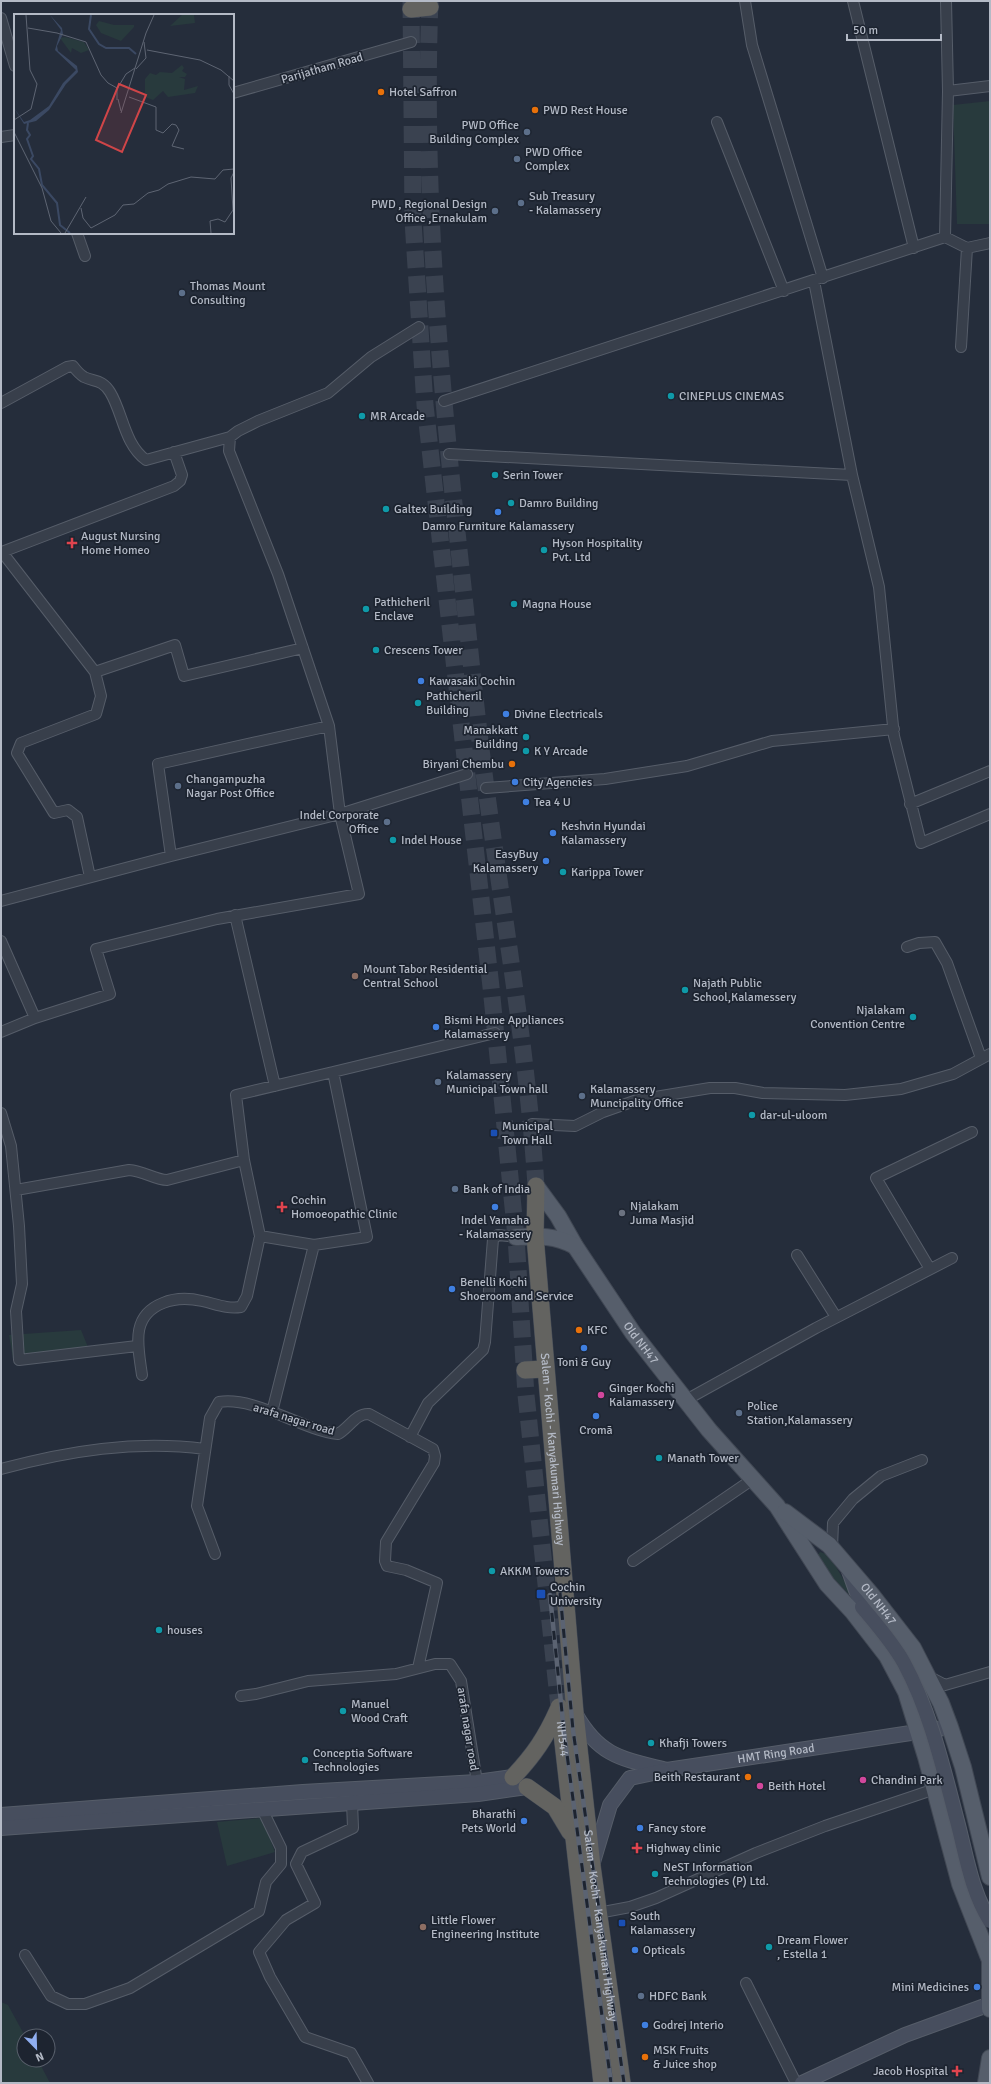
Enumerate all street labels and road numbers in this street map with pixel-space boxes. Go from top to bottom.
street label: Parijatham Road [279,50,365,87]
street label: Old NH47 [620,1319,662,1367]
street label: Salem - Kochi - Kanyakumari Highway [537,1352,568,1547]
street label: arafa nagar road [251,1400,336,1439]
street label: Old NH47 [857,1580,899,1628]
street label: arafa nagar road [454,1686,481,1772]
street label: NH544 [553,1720,572,1758]
street label: HMT Ring Road [736,1741,816,1767]
street label: Salem - Kochi - Kanyakumari Highway [580,1829,620,2023]

